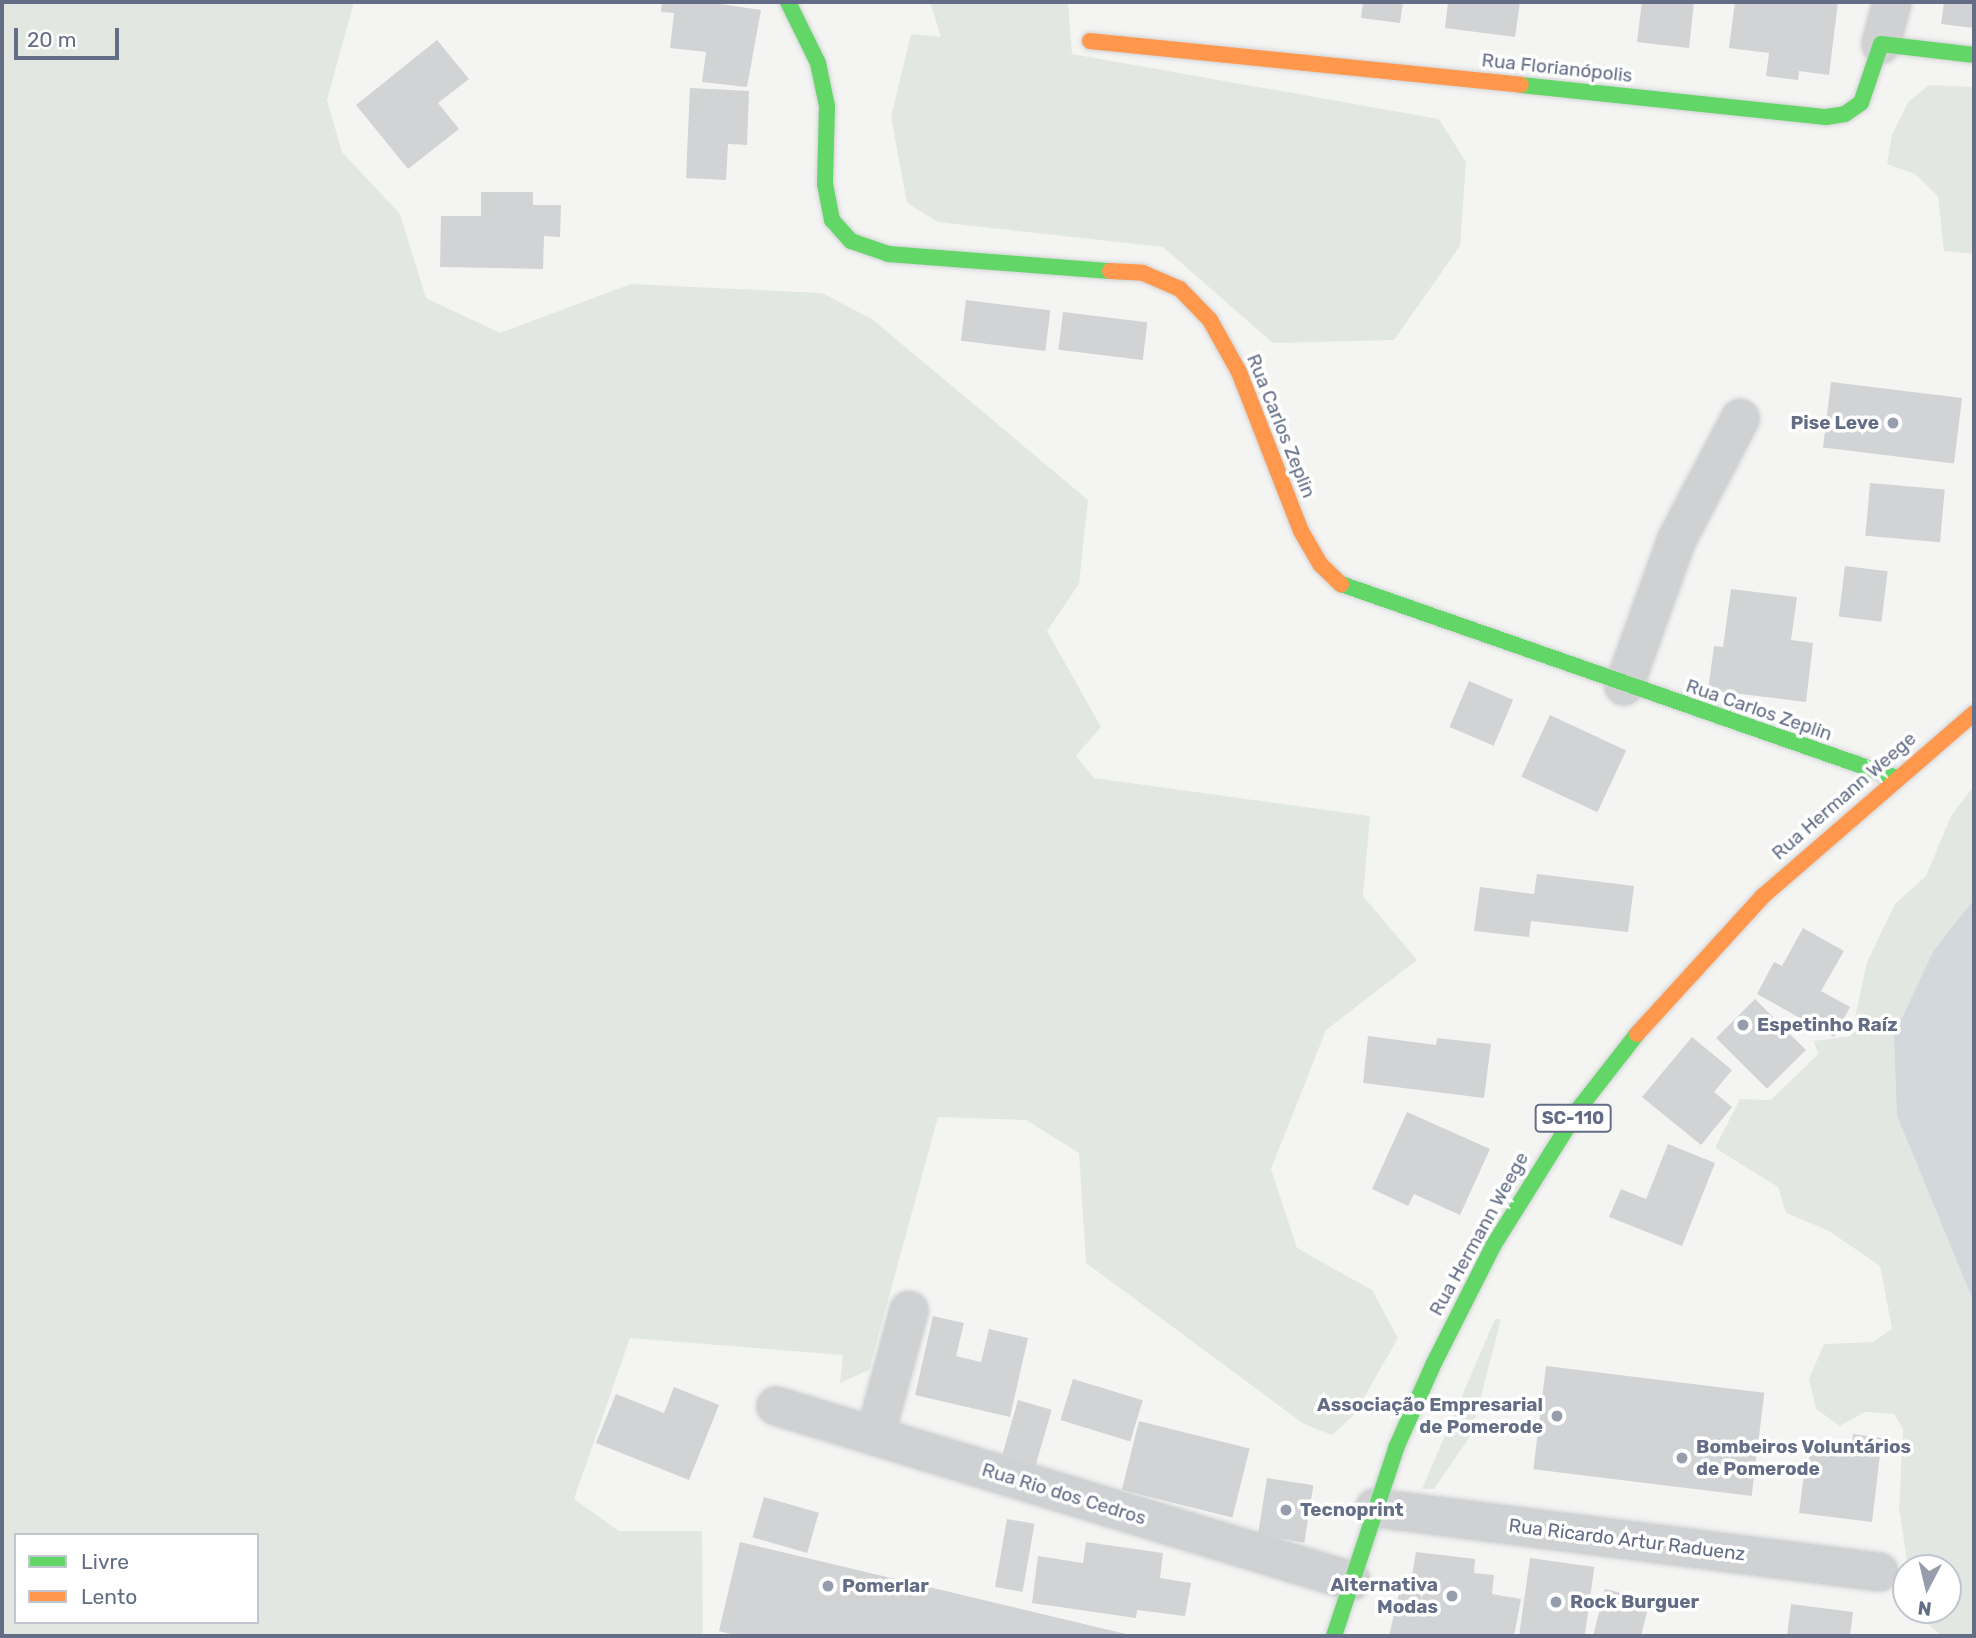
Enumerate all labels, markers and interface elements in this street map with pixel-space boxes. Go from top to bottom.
scale bar [18,14,122,58]
text: 20 m [27,27,76,52]
street label: Rua Florianópolis [1480,49,1634,87]
street label: Rua Carlos Zeplin [1242,351,1320,501]
place label: Pise Leve [1791,412,1879,434]
marker: Pise Leve [1885,415,1901,431]
street label: Rua Carlos Zeplin [1683,674,1835,746]
street label: Rua Hermann Weege [1767,727,1921,865]
place label: Espetinho Raíz [1757,1014,1898,1036]
marker: Espetinho Raíz [1735,1017,1751,1033]
road number: SC-110 [1534,1104,1612,1133]
street label: Rua Hermann Weege [1425,1148,1533,1320]
place label: Associação Empresarial de Pomerode [1317,1394,1543,1438]
marker: Associação Empresarial de Pomerode [1549,1408,1565,1424]
place label: Bombeiros Voluntários de Pomerode [1696,1436,1912,1480]
marker: Bombeiros Voluntários de Pomerode [1674,1450,1690,1466]
street label: Rua Rio dos Cedros [979,1458,1149,1530]
place label: Tecnoprint [1300,1499,1404,1521]
marker: Tecnoprint [1278,1502,1294,1518]
street label: Rua Ricardo Artur Raduenz [1507,1514,1747,1566]
legend [14,1533,259,1624]
text: Livre [81,1549,129,1574]
north arrow [1892,1554,1962,1624]
place label: Alternativa Modas [1330,1574,1438,1618]
place label: Pomerlar [842,1575,929,1597]
marker: Pomerlar [820,1578,836,1594]
text: Lento [81,1584,137,1609]
marker: Alternativa Modas [1444,1588,1460,1604]
place label: Rock Burguer [1570,1591,1699,1613]
marker: Rock Burguer [1548,1594,1564,1610]
text: N [1916,1596,1933,1621]

